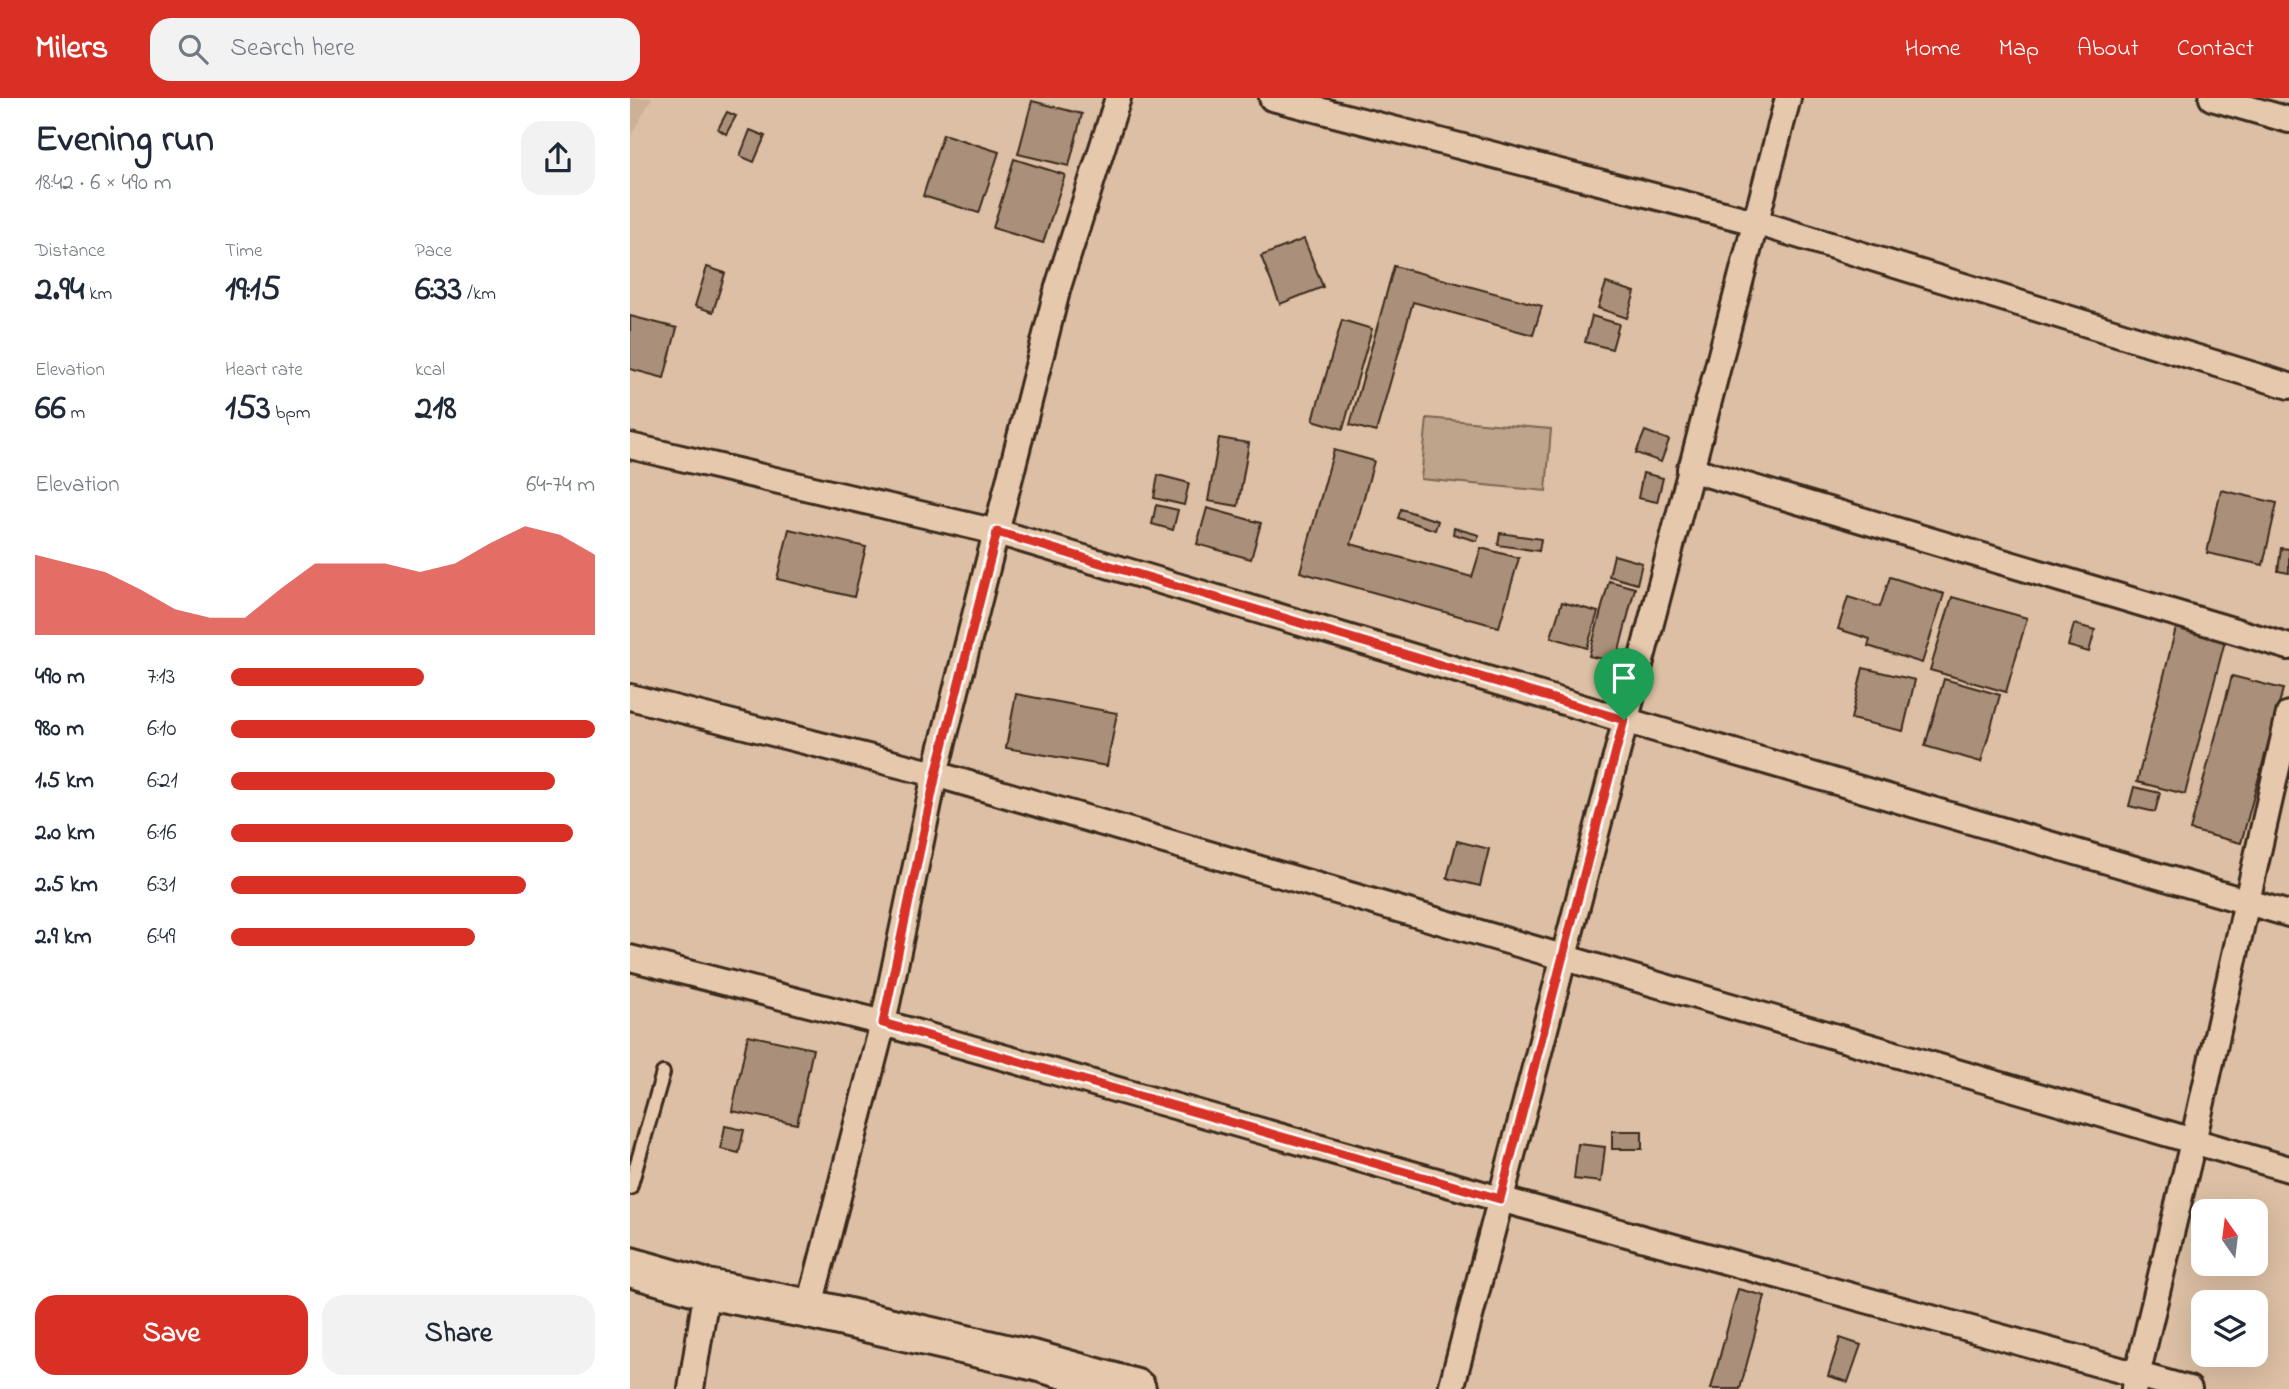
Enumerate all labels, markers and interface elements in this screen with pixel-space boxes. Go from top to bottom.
search box [150,18,640,81]
text: Milers [35,25,108,73]
icon: search [174,30,212,68]
text: Search here [230,30,355,68]
text: Home [1905,32,1961,67]
text: Map [1999,32,2039,67]
text: About [2077,32,2139,67]
text: Contact [2177,32,2254,67]
text: Evening run [35,113,214,169]
button: share [521,121,595,195]
text: 18:42 · 6 × 490 m [35,167,172,200]
text: Distance [35,238,105,265]
text: Time [225,238,263,265]
text: Pace [415,238,452,265]
text: 2.94 [35,265,85,316]
text: 19:15 [225,265,281,316]
text: 6:33 [415,265,462,316]
text: km [85,281,112,308]
text: /km [462,281,496,308]
text: Elevation [35,357,105,384]
text: Heart rate [225,357,303,384]
text: kcal [415,357,445,384]
text: 66 [35,384,66,435]
text: 153 [225,384,271,435]
text: 218 [415,384,457,435]
text: m [66,400,85,427]
text: bpm [271,400,310,427]
text: Elevation [35,469,120,502]
text: 64–74 m [526,469,595,502]
pin [1594,648,1654,720]
icon: arrive [1605,659,1643,697]
text: 490 m [35,661,85,694]
text: 7:13 [147,661,175,694]
text: 980 m [35,713,84,746]
text: 6:10 [147,713,176,746]
text: 1.5 km [35,765,94,798]
text: 6:21 [147,765,178,798]
text: 2.0 km [35,817,95,850]
text: 6:16 [147,817,177,850]
text: 2.5 km [35,869,98,902]
text: 6:31 [147,869,176,902]
text: 2.9 km [35,921,92,954]
text: 6:49 [147,921,175,954]
north arrow [2191,1199,2268,1276]
map controls [2191,1199,2268,1367]
button: layers [2191,1290,2268,1367]
button: Save [35,1295,308,1375]
button: Share [322,1295,595,1375]

